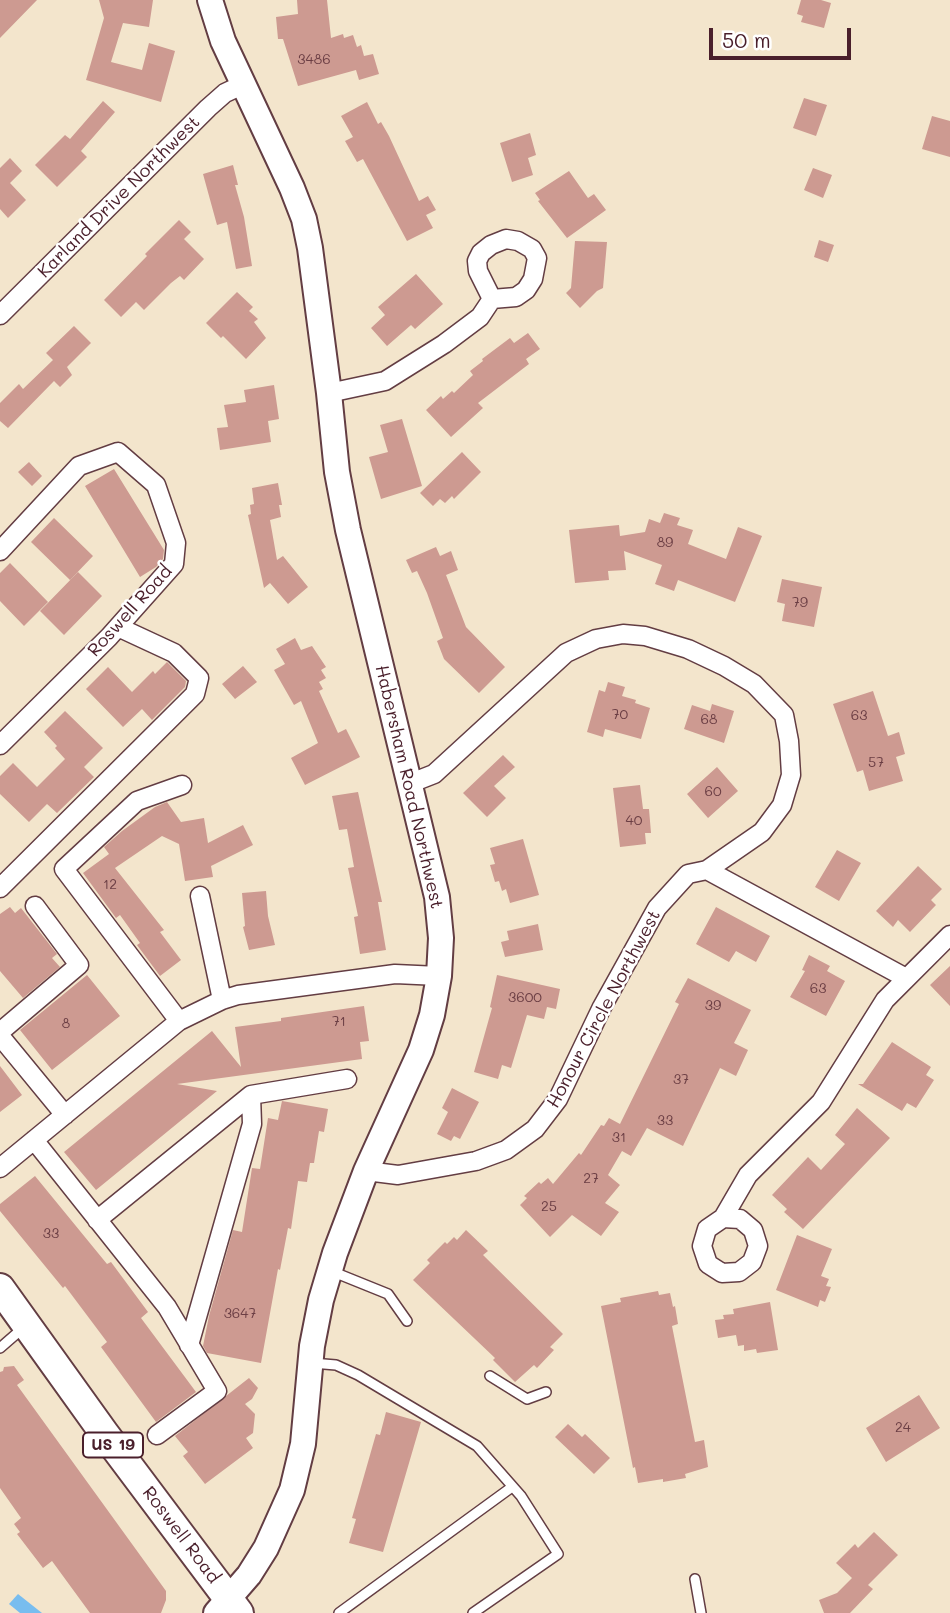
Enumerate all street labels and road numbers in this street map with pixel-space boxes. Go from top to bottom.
street label: Karland Drive Northwest [34,112,204,282]
street label: Roswell Road [83,561,177,661]
street label: Habersham Road Northwest [370,663,448,911]
street label: Honour Circle Northwest [543,906,665,1112]
road number: US 19 [83,1432,143,1457]
street label: Roswell Road [138,1482,224,1588]

